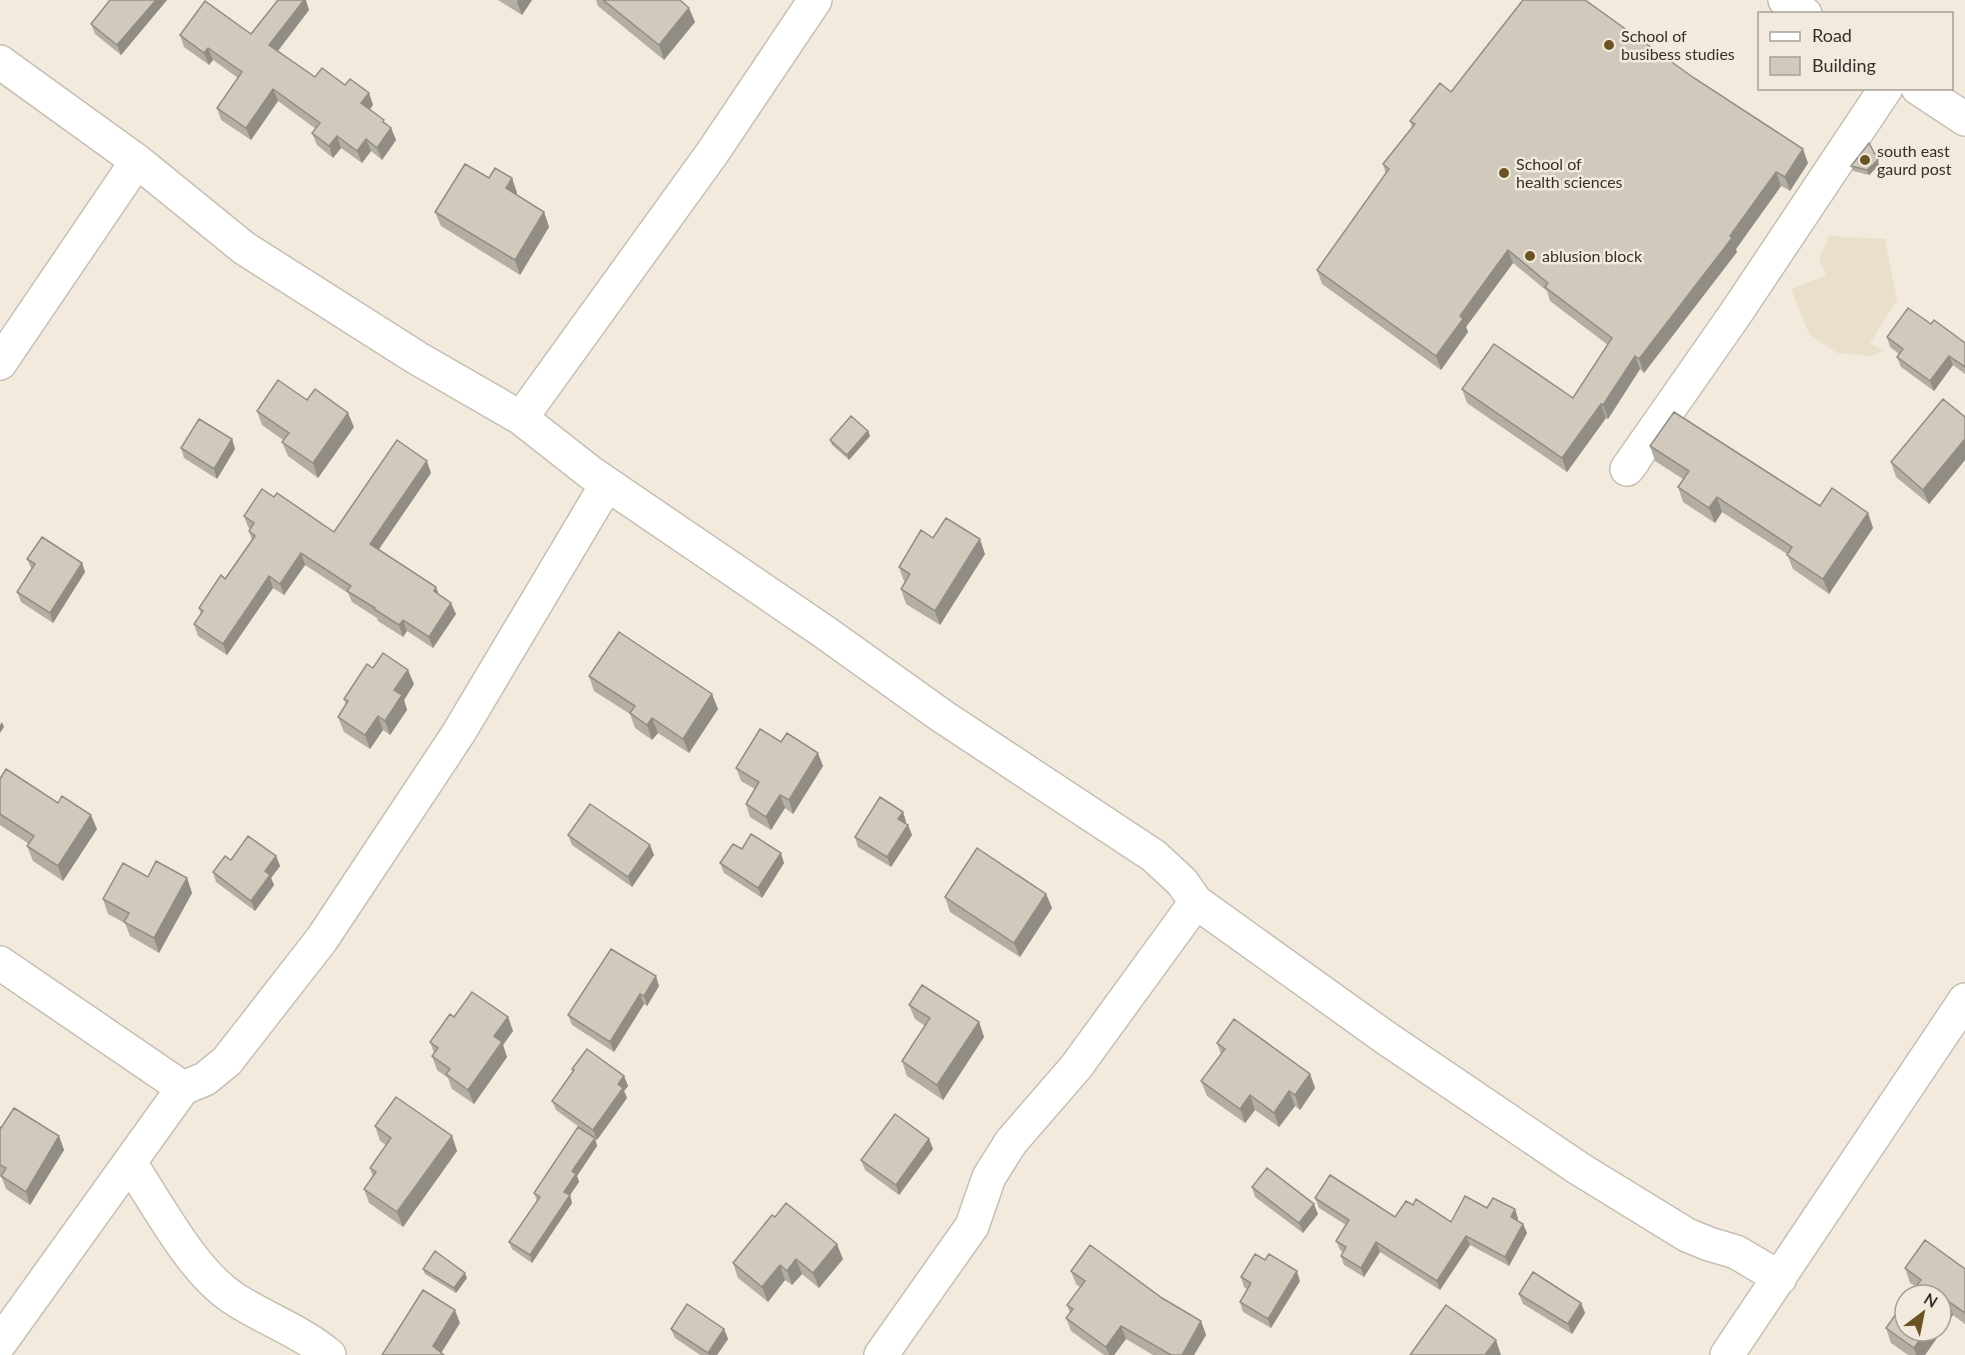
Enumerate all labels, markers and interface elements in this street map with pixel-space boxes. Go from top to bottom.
legend [1758,12,1953,90]
text: Road [1812,24,1852,46]
place label: School of busibess studies [1621,26,1735,63]
marker: School of busibess studies [1602,38,1616,52]
text: Building [1812,54,1876,76]
place label: south east gaurd post [1877,141,1952,178]
marker: south east gaurd post [1858,153,1872,167]
place label: School of health sciences [1516,154,1623,191]
marker: School of health sciences [1497,166,1511,180]
place label: ablusion block [1542,246,1643,265]
marker: ablusion block [1523,249,1537,263]
north arrow [1893,1283,1953,1343]
text: N [1921,1289,1941,1311]

